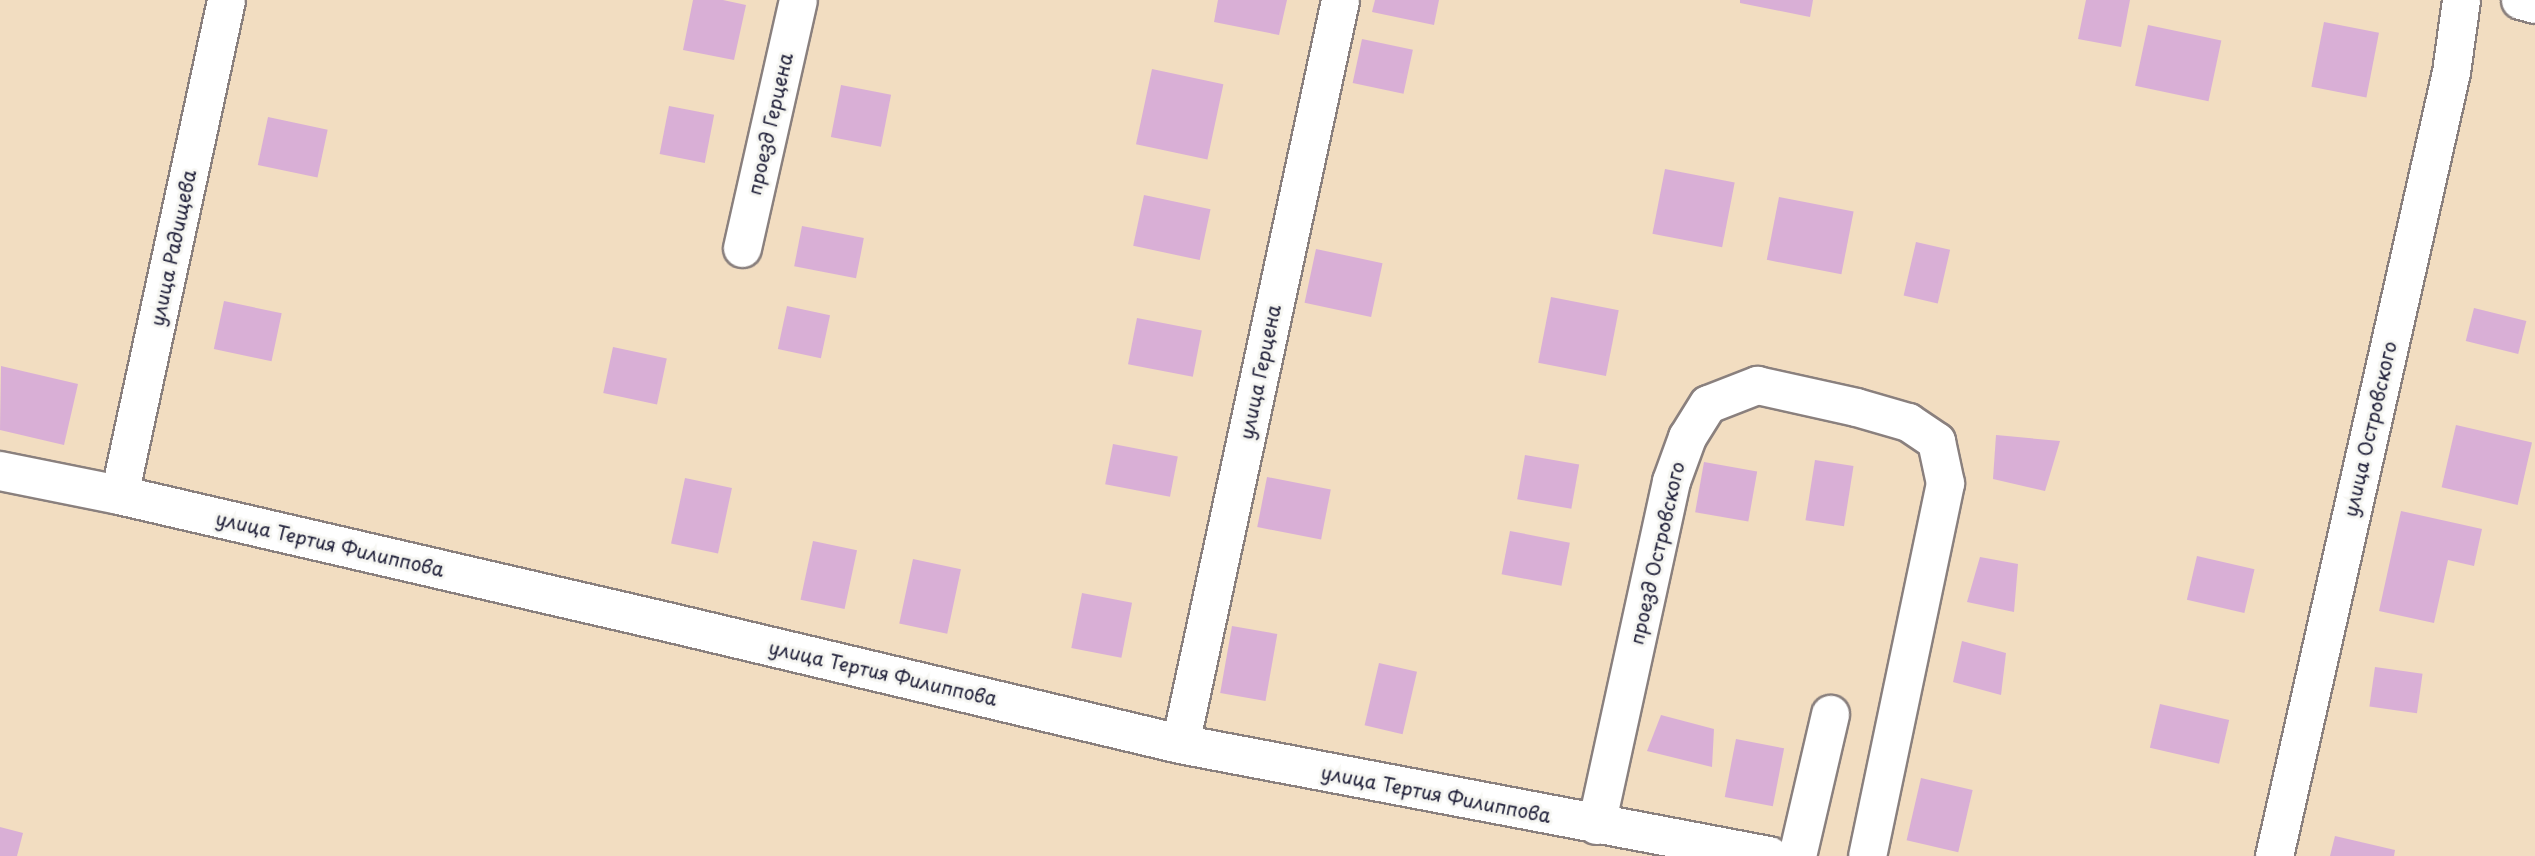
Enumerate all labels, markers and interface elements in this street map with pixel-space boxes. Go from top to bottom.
street label: проезд Герцена [743,51,797,197]
street label: улица Радищева [145,168,201,328]
street label: улица Герцена [1234,302,1286,442]
street label: улица Островского [2339,339,2401,519]
street label: проезд Островского [1625,459,1689,647]
street label: улица Тертия Филиппова [213,506,447,582]
street label: улица Тертия Филиппова [766,635,1000,711]
street label: улица Тертия Филиппова [1318,760,1554,828]

